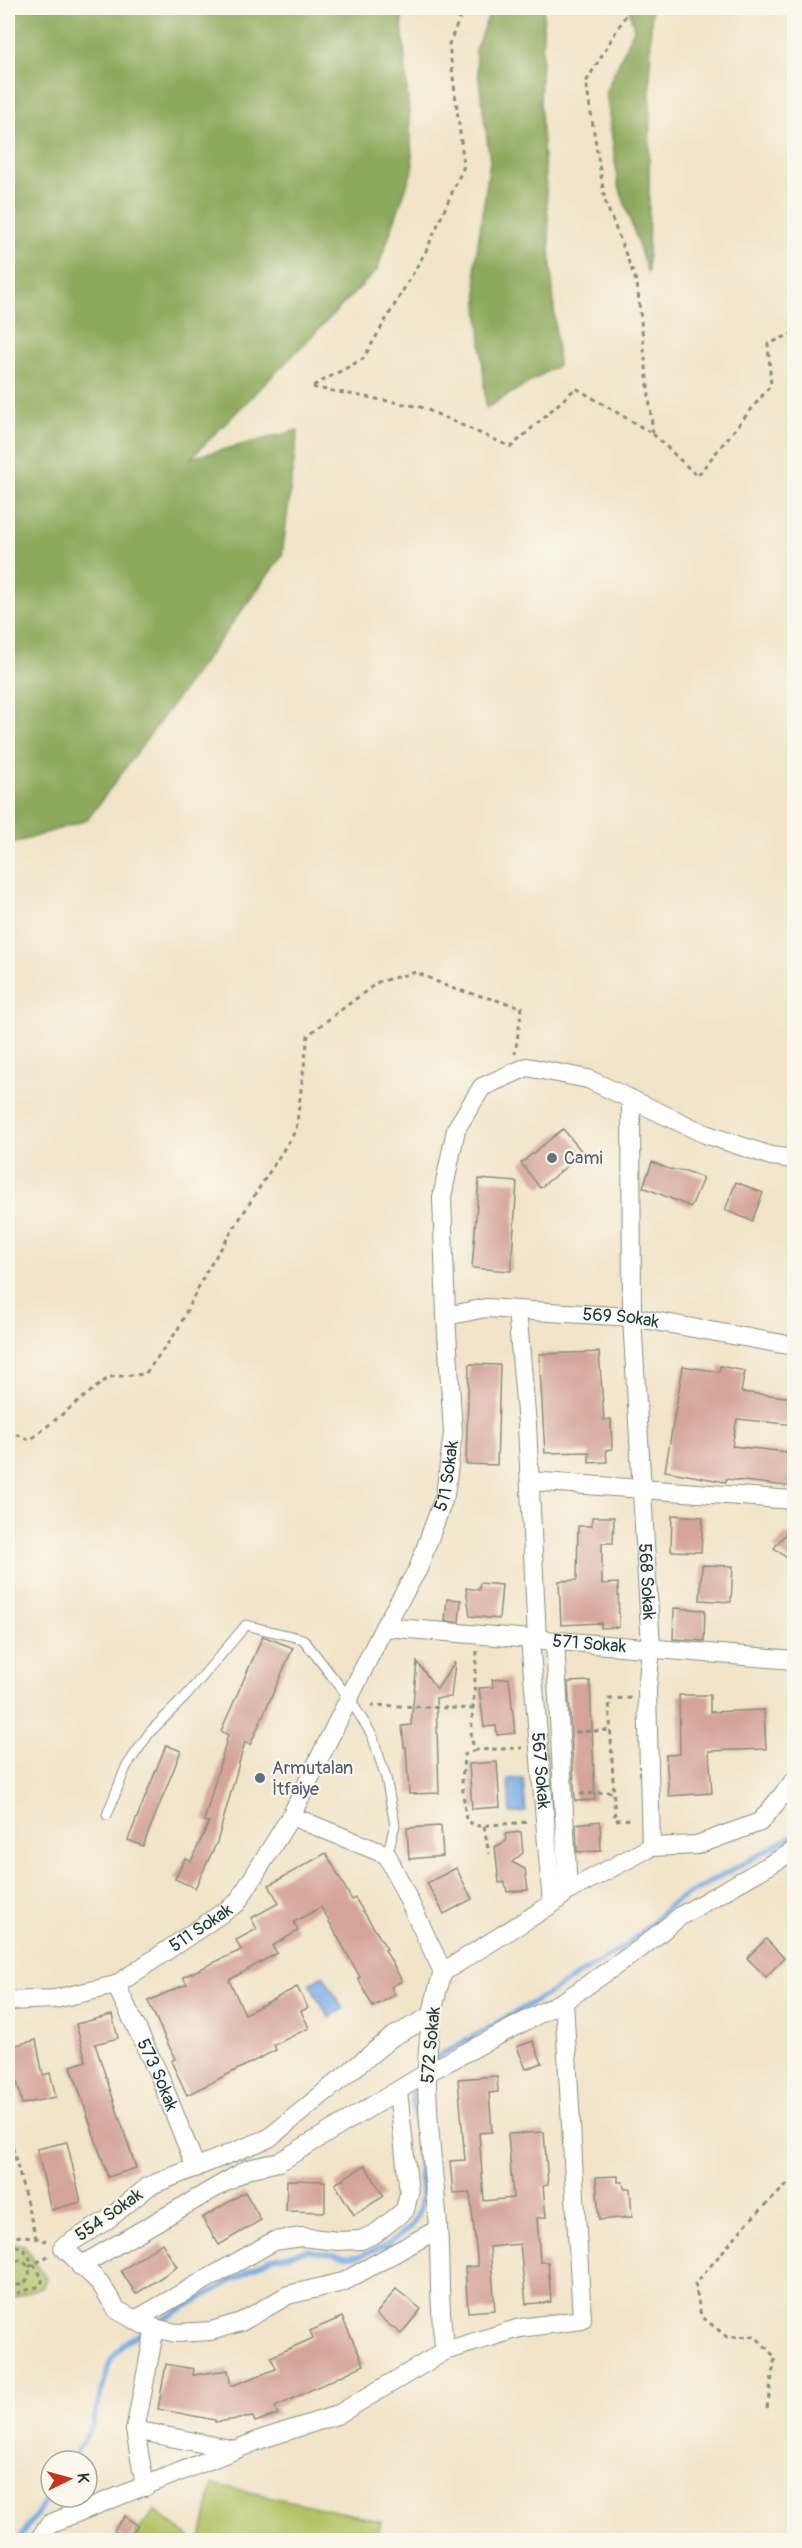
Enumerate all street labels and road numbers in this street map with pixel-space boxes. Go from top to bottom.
street label: 569 Sokak [582,1302,662,1333]
street label: 511 Sokak [429,1439,463,1514]
street label: 568 Sokak [634,1543,661,1621]
street label: 571 Sokak [552,1629,628,1658]
street label: 567 Sokak [526,1731,556,1810]
street label: 511 Sokak [165,1898,237,1957]
street label: 572 Sokak [416,2005,446,2084]
street label: 573 Sokak [132,2035,184,2115]
street label: 554 Sokak [71,2183,148,2247]

